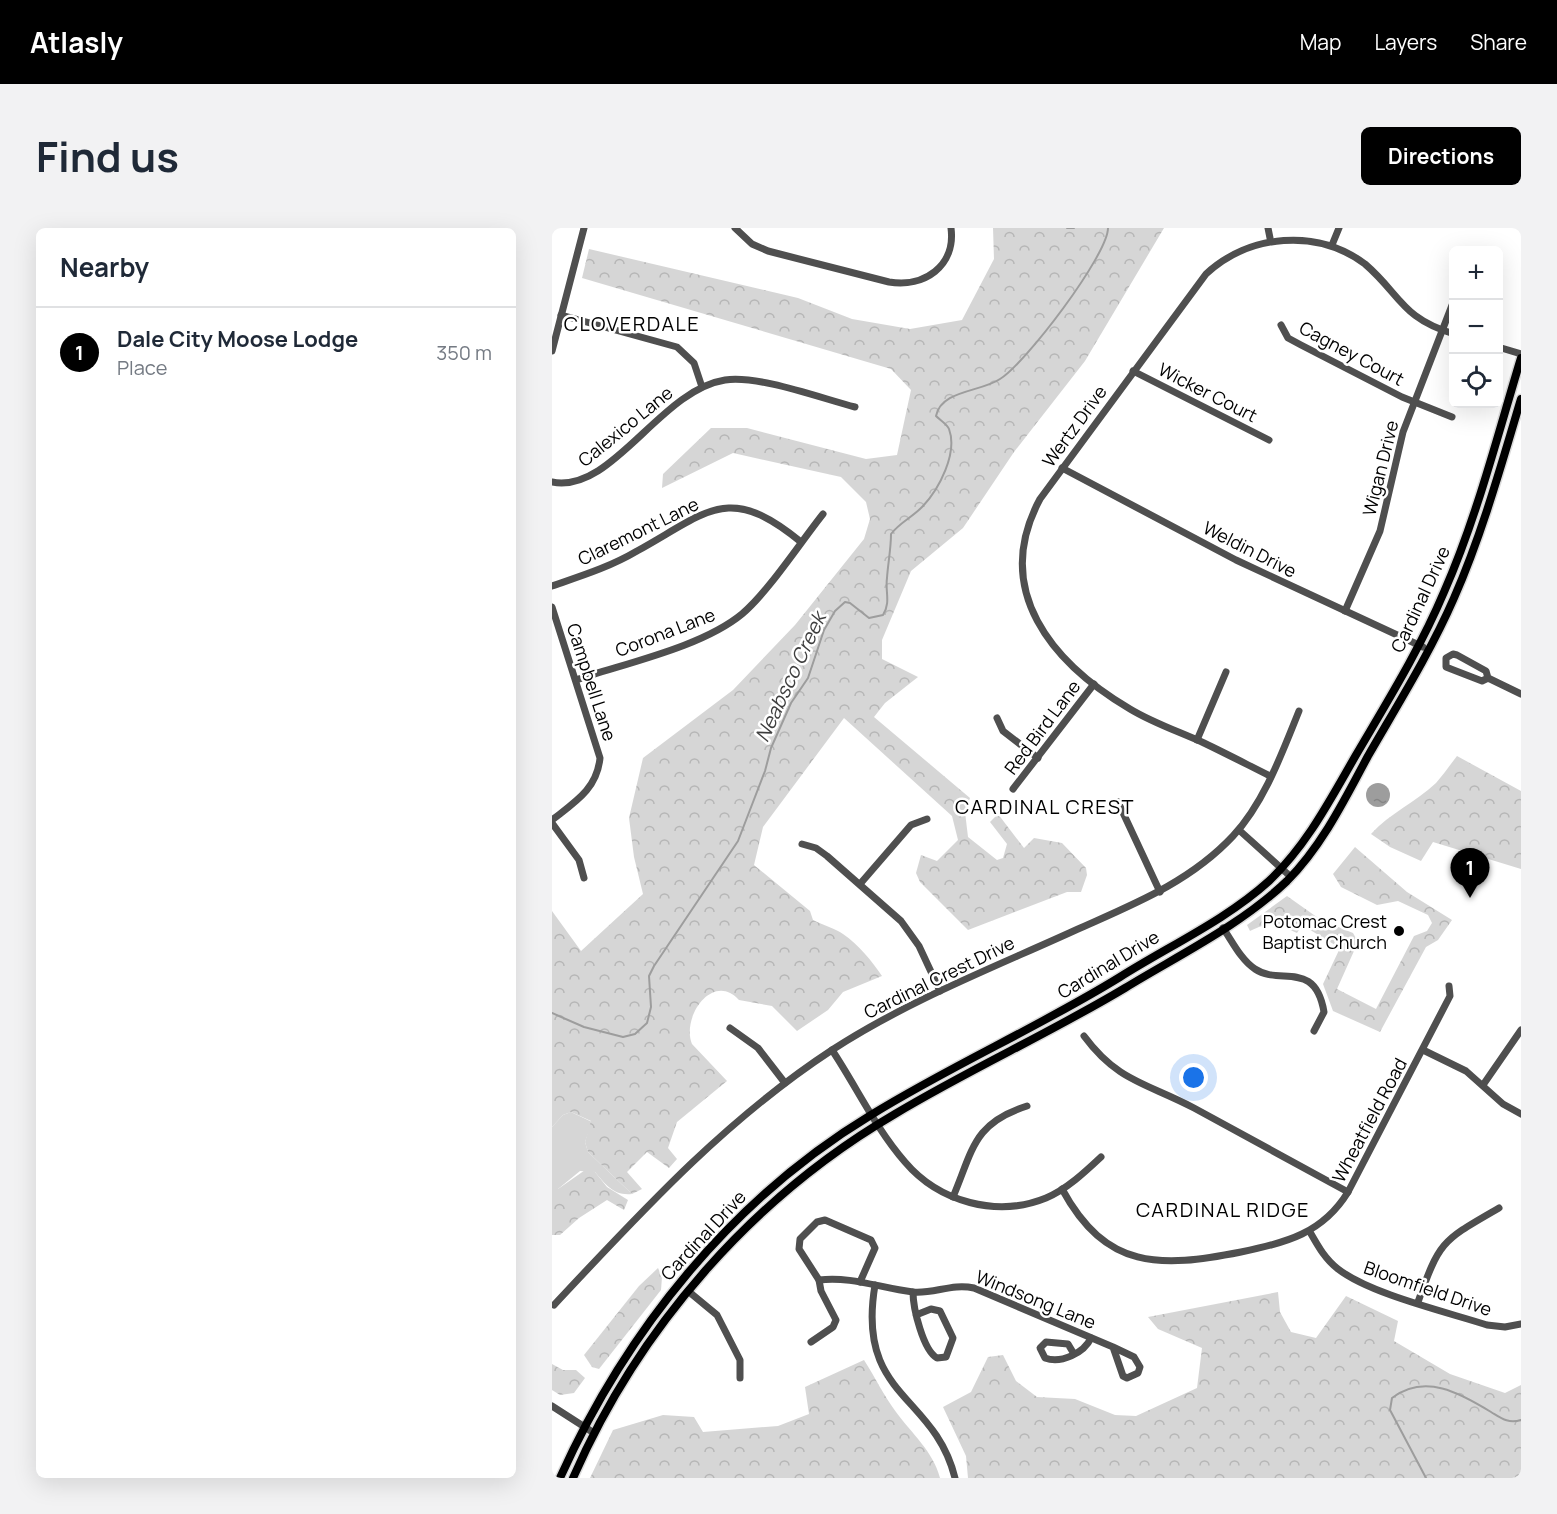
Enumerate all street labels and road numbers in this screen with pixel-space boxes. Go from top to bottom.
street label: Cagney Court [1295,315,1409,391]
street label: Wicker Court [1154,357,1262,427]
street label: Calexico Lane [573,380,677,472]
street label: Wertz Drive [1036,380,1112,472]
street label: Wigan Drive [1357,418,1403,518]
street label: Claremont Lane [574,491,702,571]
street label: Weldin Drive [1199,515,1301,583]
street label: Cardinal Drive [1385,542,1455,656]
street label: Corona Lane [612,602,718,662]
street label: Campbell Lane [562,620,622,744]
street label: Red Bird Lane [999,675,1085,779]
street label: Cardinal Drive [1053,924,1163,1004]
street label: Cardinal Crest Drive [860,930,1018,1024]
street label: Wheatfield Road [1326,1054,1412,1186]
street label: Cardinal Drive [655,1185,751,1285]
street label: Bloomfield Drive [1361,1255,1495,1321]
street label: Windsong Lane [972,1264,1100,1334]

